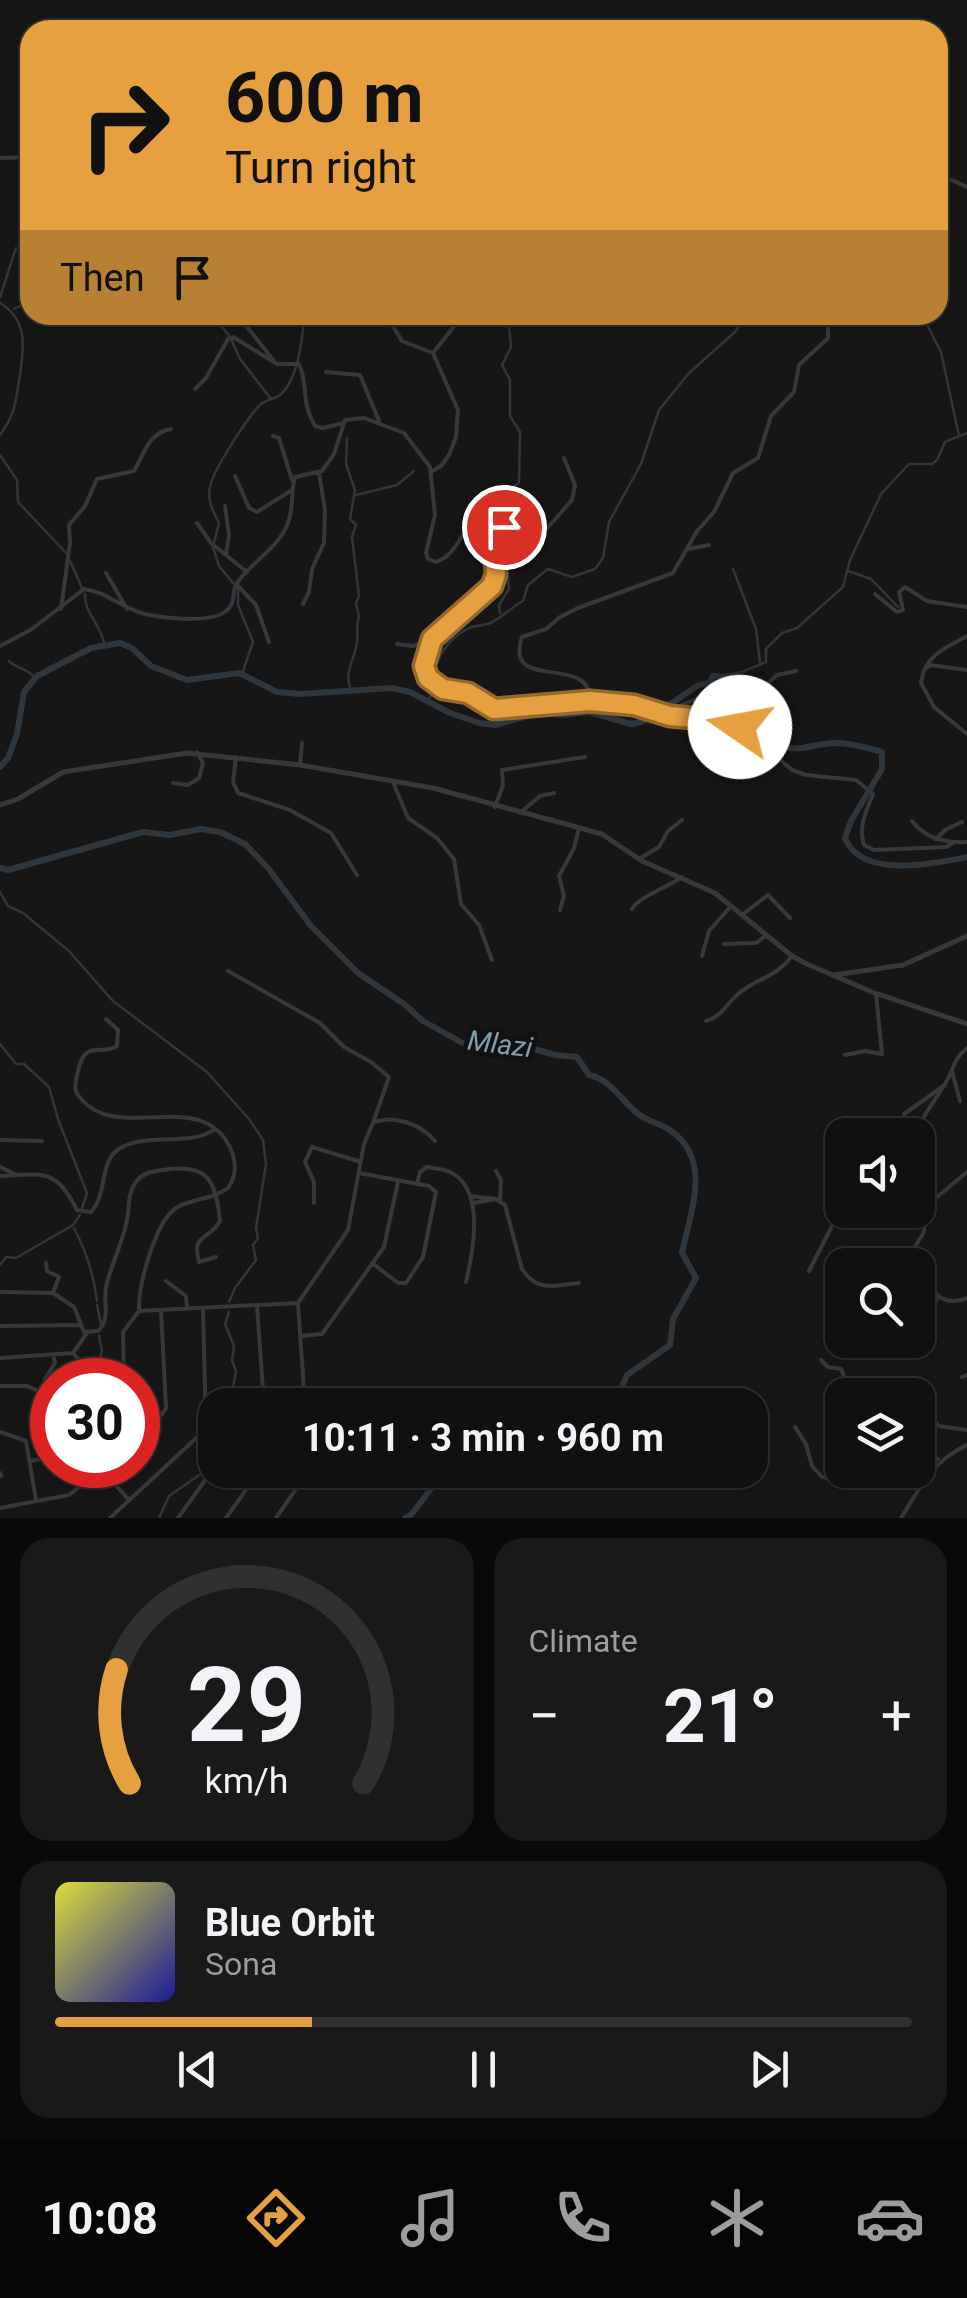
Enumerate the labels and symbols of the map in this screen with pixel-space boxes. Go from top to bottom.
pin [462,485,547,570]
position arrow [688,675,792,779]
water label: Mlazi [466,1024,535,1064]
speed limit sign: 30 [30,1358,160,1488]

